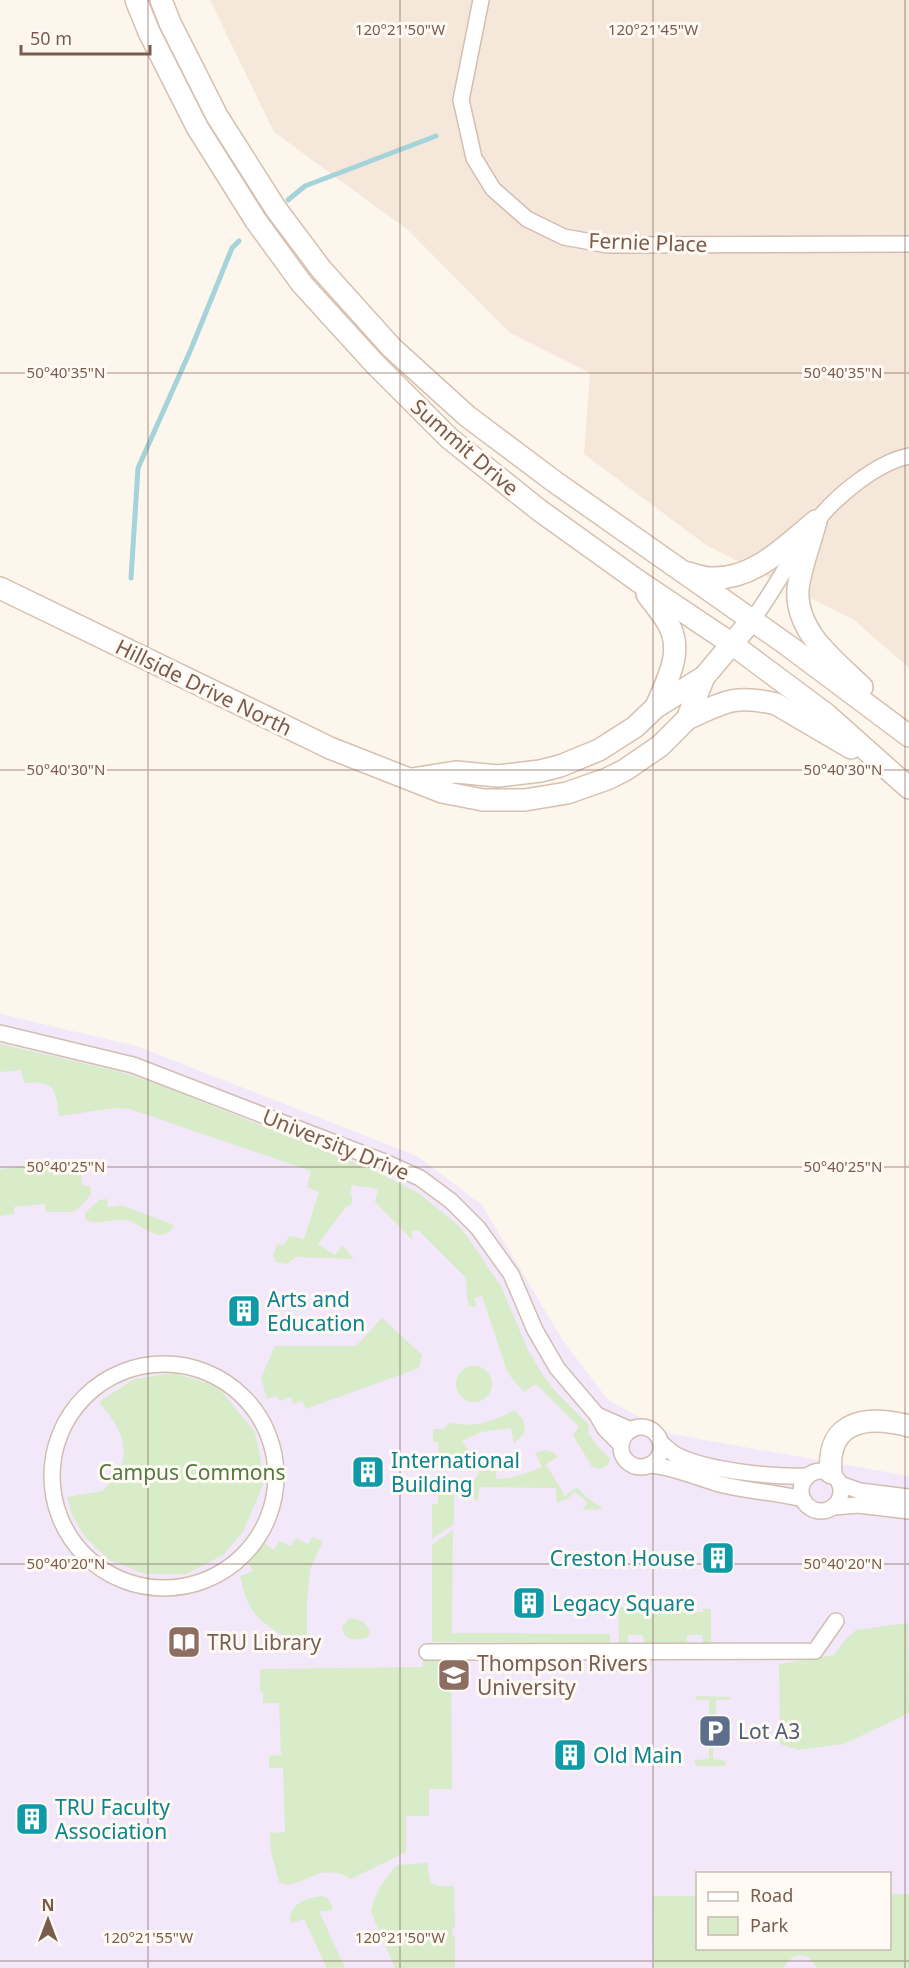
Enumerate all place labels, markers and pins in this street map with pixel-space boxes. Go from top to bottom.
place label: Arts and Education [267,1285,365,1337]
building icon: Arts and Education [226,1293,262,1329]
place label: International Building [391,1446,520,1498]
building icon: International Building [350,1454,386,1490]
building icon: Creston House [700,1540,736,1576]
place label: Creston House [550,1544,695,1572]
building icon: Legacy Square [511,1585,547,1621]
place label: Legacy Square [552,1589,695,1617]
library icon: TRU Library [166,1624,202,1660]
place label: TRU Library [207,1628,322,1656]
place label: Thompson Rivers University [477,1649,648,1701]
school or university icon: Thompson Rivers University [436,1657,472,1693]
parking icon: Lot A3 [697,1713,733,1749]
place label: Lot A3 [738,1717,800,1745]
building icon: Old Main [552,1737,588,1773]
place label: Old Main [593,1741,682,1769]
place label: TRU Faculty Association [55,1793,170,1845]
building icon: TRU Faculty Association [14,1801,50,1837]

